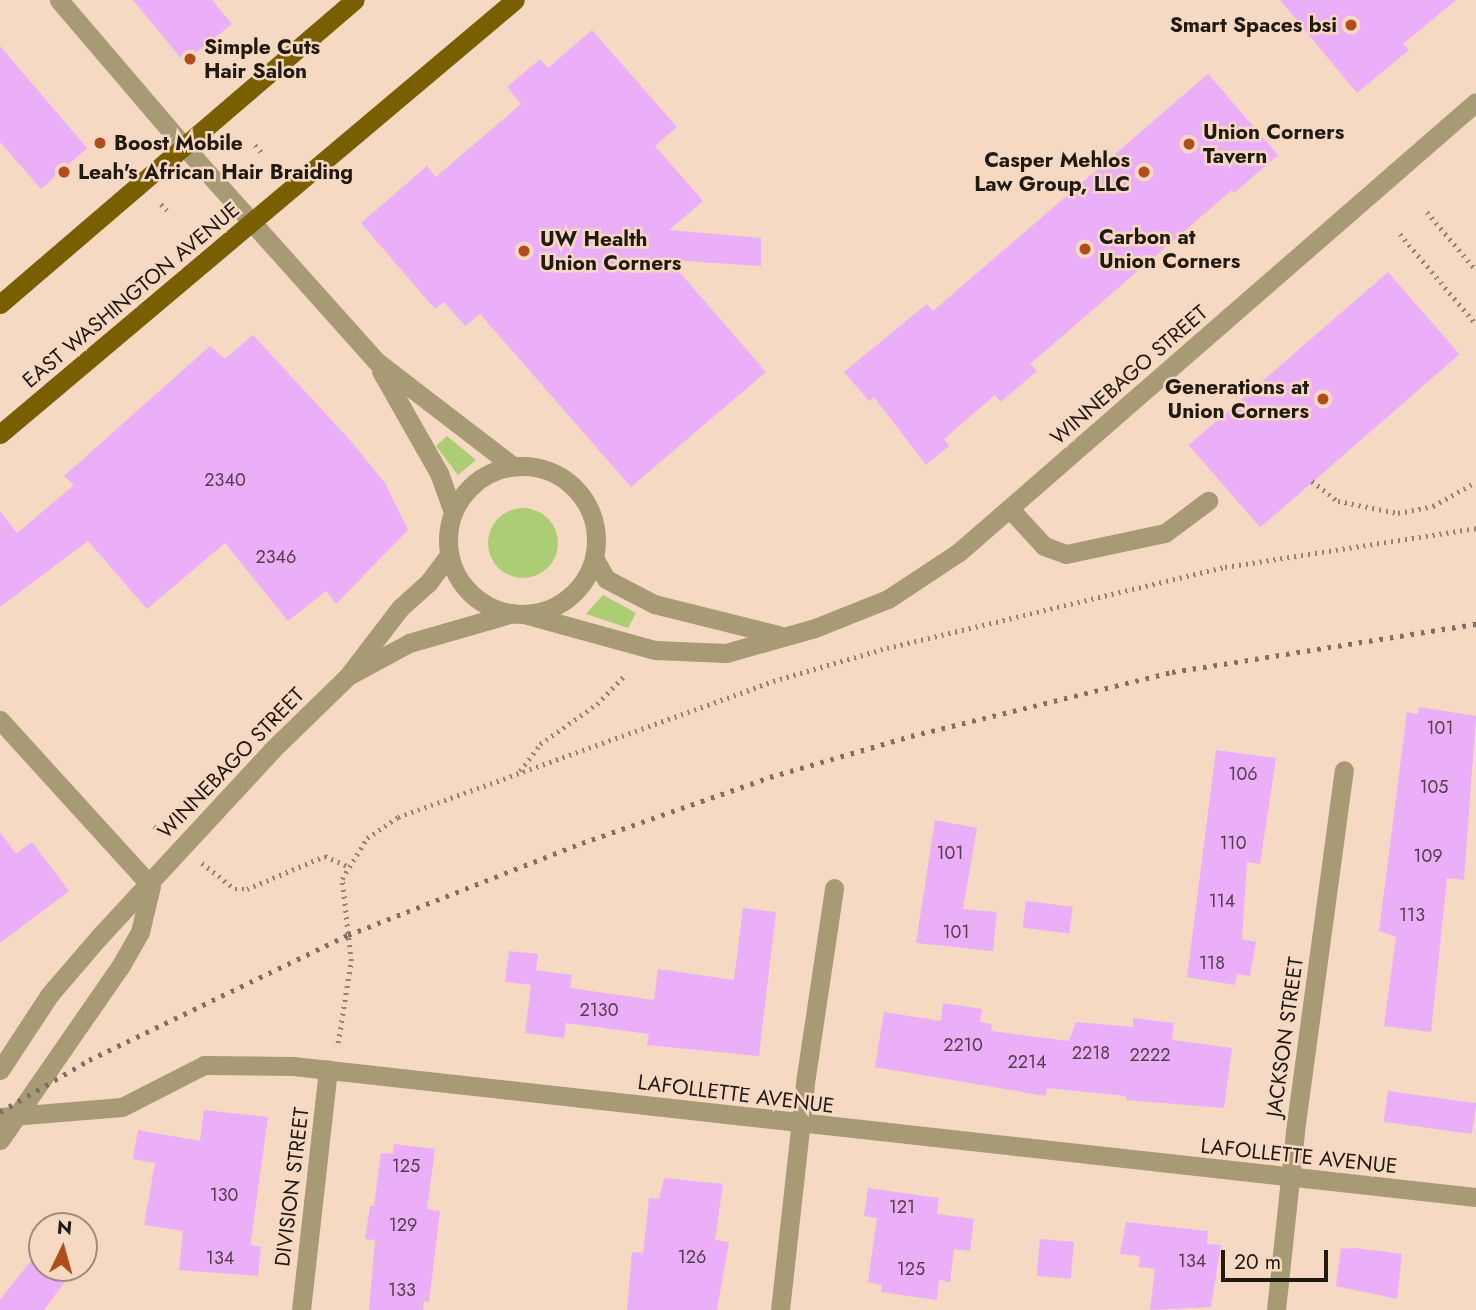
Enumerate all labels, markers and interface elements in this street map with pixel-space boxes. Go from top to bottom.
place label: Smart Spaces bsi [1170,12,1337,38]
marker: Smart Spaces bsi [1343,17,1359,33]
place label: Simple Cuts Hair Salon [204,34,320,84]
marker: Simple Cuts Hair Salon [182,51,198,67]
place label: Union Corners Tavern [1203,119,1344,169]
place label: Boost Mobile [114,130,243,156]
marker: Boost Mobile [92,135,108,151]
marker: Union Corners Tavern [1181,136,1197,152]
place label: Casper Mehlos Law Group, LLC [974,147,1130,197]
place label: Leah's African Hair Braiding [78,159,353,185]
marker: Leah's African Hair Braiding [56,164,72,180]
marker: Casper Mehlos Law Group, LLC [1136,164,1152,180]
street label: EAST WASHINGTON AVENUE [18,197,244,393]
place label: Carbon at Union Corners [1099,224,1240,274]
place label: UW Health Union Corners [540,226,681,276]
marker: UW Health Union Corners [514,241,534,261]
marker: Carbon at Union Corners [1077,241,1093,257]
street label: WINNEBAGO STREET [1045,300,1213,450]
place label: Generations at Union Corners [1165,374,1309,424]
marker: Generations at Union Corners [1315,391,1331,407]
house number: 2340 [204,469,246,491]
house number: 2346 [256,546,296,568]
street label: WINNEBAGO STREET [153,682,309,844]
house number: 101 [1427,717,1453,739]
house number: 106 [1228,763,1258,785]
house number: 105 [1419,776,1449,798]
house number: 110 [1220,832,1246,854]
house number: 101 [937,842,963,864]
house number: 109 [1413,845,1443,867]
house number: 114 [1209,890,1235,912]
house number: 113 [1399,904,1425,926]
house number: 101 [943,921,969,943]
house number: 118 [1199,952,1225,974]
street label: JACKSON STREET [1261,955,1309,1119]
house number: 2130 [580,999,618,1021]
house number: 2210 [943,1034,983,1056]
house number: 2218 [1072,1042,1110,1064]
house number: 2222 [1130,1044,1170,1066]
house number: 2214 [1007,1051,1047,1073]
street label: LAFOLLETTE AVENUE [636,1069,836,1119]
street label: DIVISION STREET [270,1106,314,1268]
street label: LAFOLLETTE AVENUE [1199,1133,1399,1179]
house number: 125 [392,1155,420,1177]
house number: 130 [210,1184,238,1206]
house number: 121 [889,1196,915,1218]
north arrow [28,1212,98,1282]
text: N [56,1213,73,1242]
house number: 129 [389,1214,417,1236]
scale bar [1224,1236,1331,1280]
house number: 126 [678,1246,706,1268]
house number: 134 [206,1247,234,1269]
text: 20 m [1234,1247,1281,1277]
house number: 134 [1178,1250,1206,1272]
house number: 125 [897,1258,925,1280]
house number: 133 [388,1279,416,1301]

